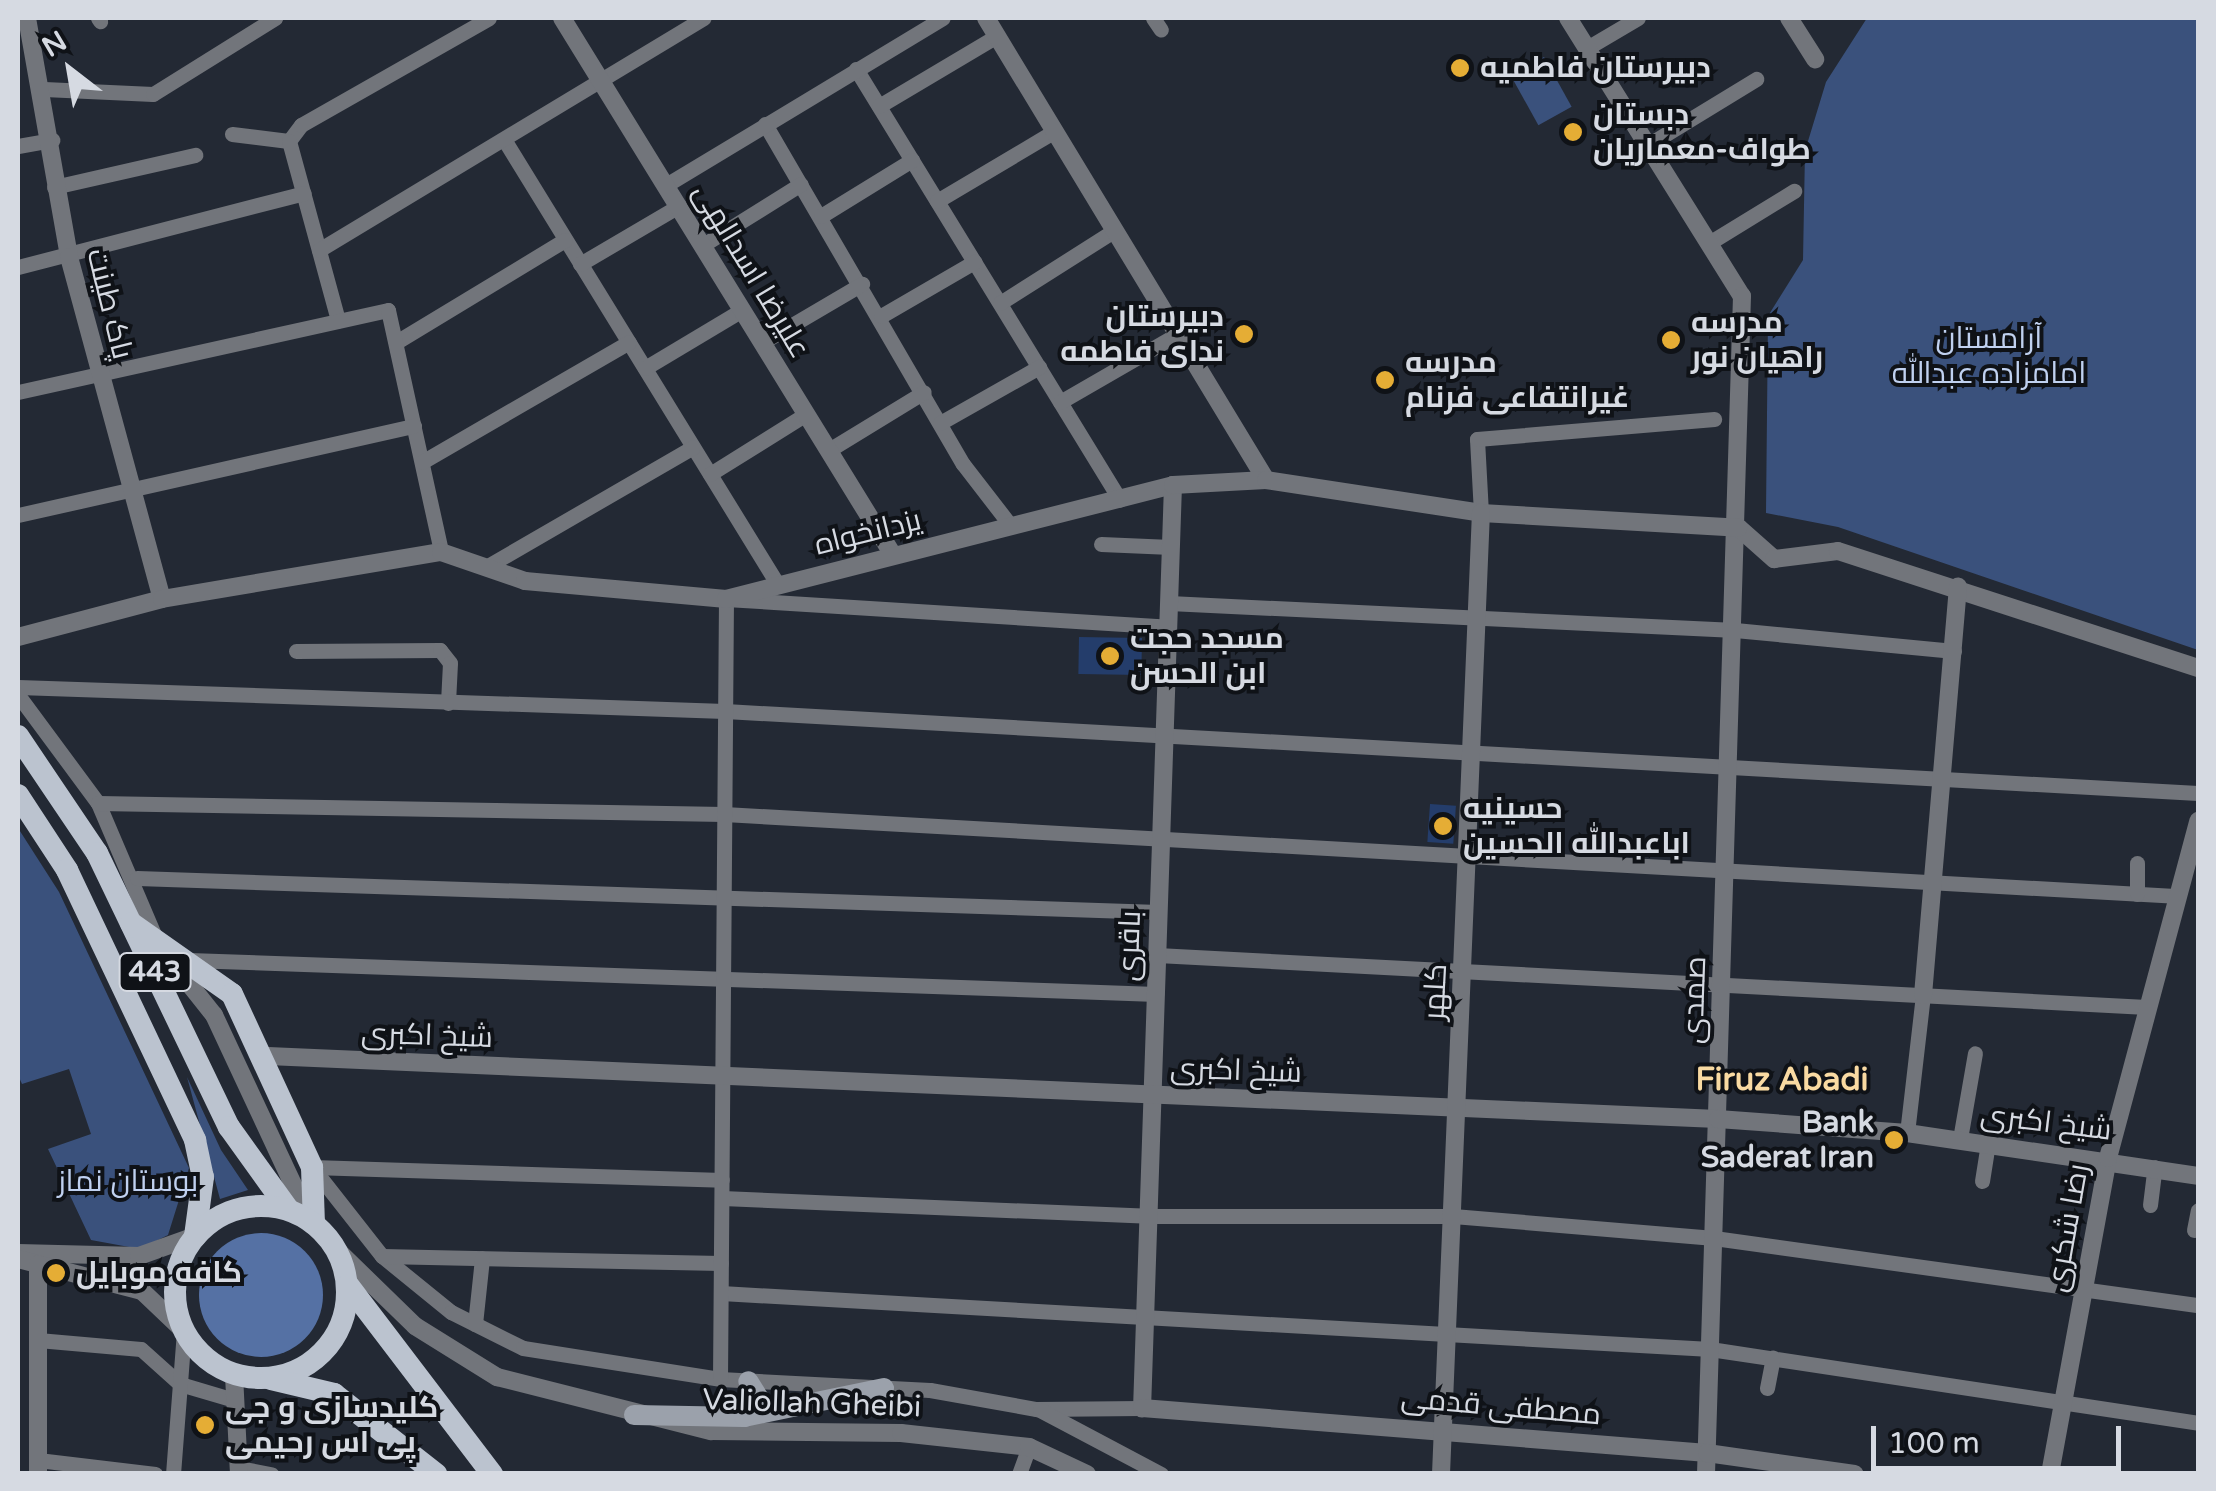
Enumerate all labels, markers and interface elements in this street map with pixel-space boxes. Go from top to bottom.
north arrow [20,20,120,120]
text: N [36,24,73,65]
place label: دبیرستان فاطمیه [1480,50,1711,86]
marker: دبیرستان فاطمیه [1449,57,1471,79]
place label: دبستان طواف-معماریان [1593,97,1811,168]
marker: دبستان طواف-معماریان [1562,121,1584,143]
street label: علیرضا اسدالهی [685,177,817,365]
street label: پاک طینت [78,245,140,363]
place label: دبیرستان ندای فاطمه [1060,299,1224,370]
place label: مدرسه راهیان نور [1691,305,1823,376]
park label: آرامستان امامزاده عبدالله [1892,321,2086,392]
marker: دبیرستان ندای فاطمه [1233,323,1255,345]
marker: مدرسه راهیان نور [1660,329,1682,351]
place label: مدرسه غیرانتفاعی فرنام [1405,345,1629,416]
marker: مدرسه غیرانتفاعی فرنام [1374,369,1396,391]
street label: یزدانخواه [811,502,925,564]
place label: مسجد حجت ابن الحسن [1130,621,1284,692]
marker: مسجد حجت ابن الحسن [1099,645,1121,667]
place label: حسینیه اباعبدالله الحسین [1463,791,1690,862]
marker: حسینیه اباعبدالله الحسین [1432,815,1454,837]
street label: باقری [1111,910,1149,982]
road number: 443 [118,949,192,995]
street label: صمدی [1675,956,1715,1044]
street label: کلهر [1417,963,1455,1021]
street label: شیخ اکبری [361,1016,493,1056]
street label: شیخ اکبری [1170,1051,1302,1091]
district label: Firuz Abadi [1695,1061,1869,1099]
street label: شیخ اکبری [1978,1097,2114,1149]
place label: Bank Saderat Iran [1701,1105,1874,1176]
marker: Bank Saderat Iran [1883,1129,1905,1151]
street label: رضا شکری [2039,1161,2097,1295]
park label: بوستان نماز [58,1164,198,1200]
place label: کافه موبایل [76,1255,242,1291]
marker: کافه موبایل [45,1262,67,1284]
street label: مصطفی قدمی [1399,1380,1603,1434]
street label: Valiollah Gheibi [702,1382,922,1426]
place label: کلیدسازی و جی پی اس رحیمی [225,1390,438,1460]
scale bar [1876,1406,2126,1468]
marker: کلیدسازی و جی پی اس رحیمی [194,1414,216,1436]
text: 100 m [1888,1425,1980,1462]

